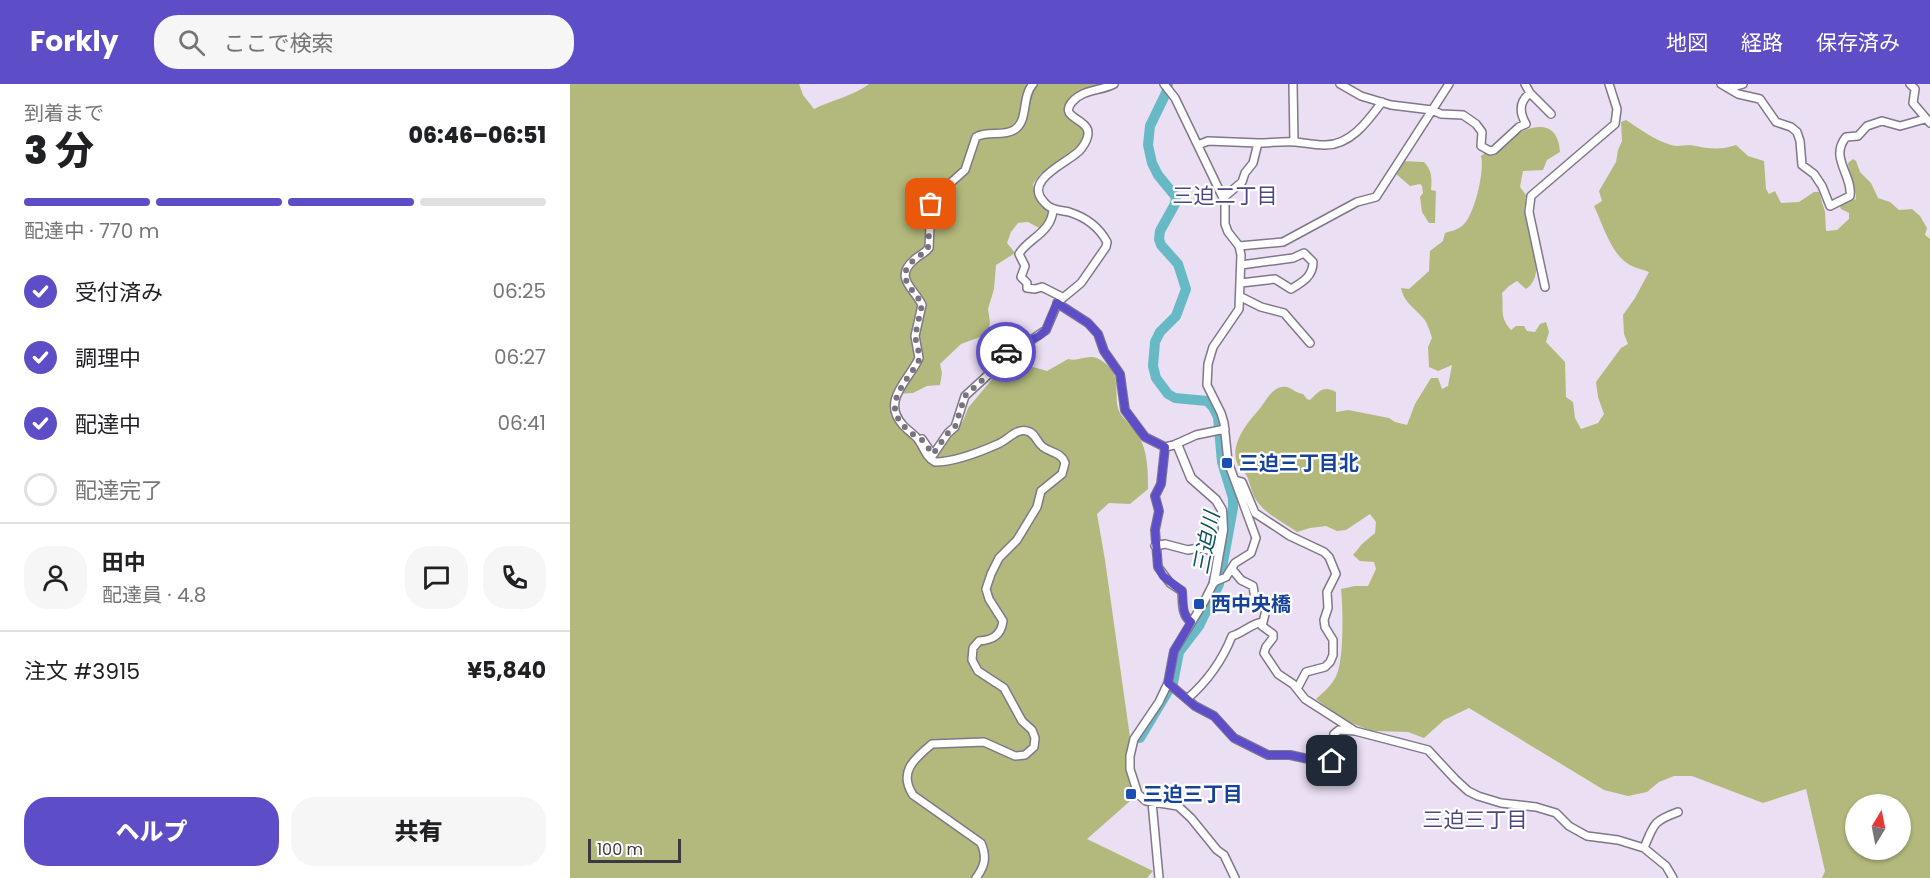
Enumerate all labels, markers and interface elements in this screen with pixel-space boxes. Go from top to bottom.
search box [154,15,574,69]
text: Forkly [30,22,118,61]
icon: search [175,26,208,59]
text: ここで検索 [223,28,333,59]
text: 地図 [1666,28,1708,57]
text: 経路 [1741,28,1783,57]
text: 保存済み [1816,28,1900,57]
text: 到着まで [24,99,104,127]
text: 06:46–06:51 [409,120,546,151]
text: 3 分 [24,123,94,178]
pin [905,178,956,229]
district label: 三迫二丁目 [1173,181,1278,210]
icon: bag [914,187,947,220]
text: 配達中 · 770 m [24,217,159,245]
icon: check [24,275,57,308]
text: 受付済み [75,277,163,308]
text: 06:25 [492,277,546,305]
courier [976,322,1036,382]
icon: car [990,336,1023,369]
icon: check [24,341,57,374]
text: 調理中 [75,343,141,374]
text: 06:27 [494,343,546,371]
icon: check [24,407,57,440]
text: 配達中 [75,409,141,440]
text: 06:41 [498,409,546,437]
place label: 三迫三丁目北 [1239,449,1359,477]
marker: 三迫三丁目北 [1220,456,1234,470]
text: 配達完了 [75,475,163,506]
water label: 三迫川 [1186,507,1227,577]
button: person [24,546,87,609]
button: chat [405,546,468,609]
button: phone [483,546,546,609]
text: 田中 [102,547,146,578]
text: 配達員 · 4.8 [102,581,206,609]
place label: 西中央橋 [1211,590,1291,618]
marker: 西中央橋 [1192,597,1206,611]
text: ¥5,840 [467,655,546,686]
text: 注文 #3915 [24,656,140,687]
pin [1306,735,1357,786]
icon: home [1315,744,1348,777]
place label: 三迫三丁目 [1143,780,1243,808]
marker: 三迫三丁目 [1124,787,1138,801]
north arrow [1845,794,1911,860]
map controls [1845,794,1911,860]
button: ヘルプ [24,797,279,866]
button: 共有 [291,797,546,866]
district label: 三迫三丁目 [1423,805,1528,834]
scale bar [588,836,681,864]
text: 100 m [597,838,643,861]

